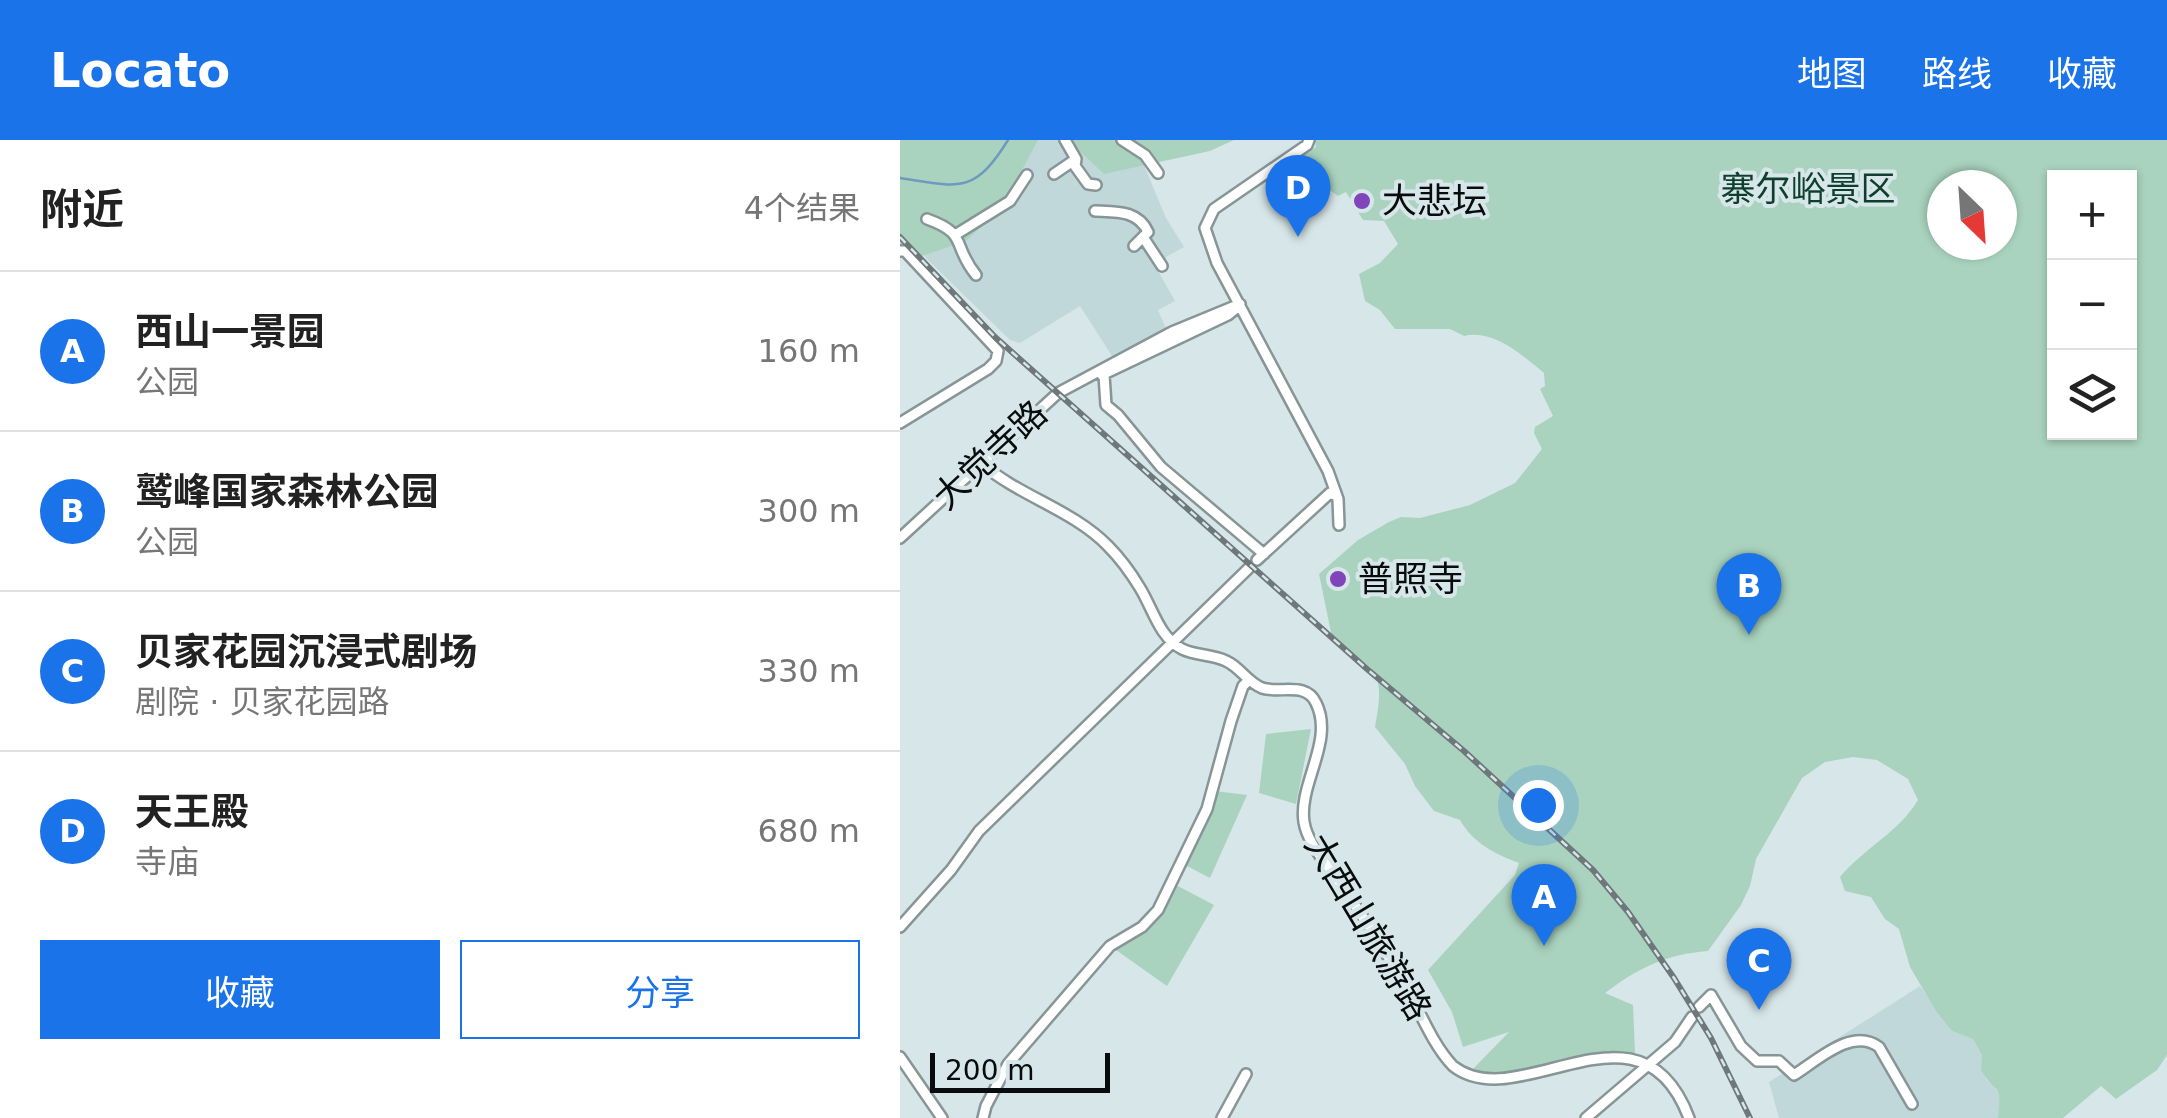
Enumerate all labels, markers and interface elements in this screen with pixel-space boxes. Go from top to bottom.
text: Locato [50,42,230,98]
text: 地图 [1797,54,1867,94]
text: 路线 [1922,54,1992,94]
text: 收藏 [2047,54,2117,94]
pin: D [1266,154,1330,237]
park label: 寨尔峪景区 [1720,169,1896,209]
north arrow [1927,170,2017,260]
map controls [2047,170,2137,440]
button: + [2047,170,2137,260]
place label: 大悲坛 [1382,181,1487,221]
text: 附近 [40,185,124,234]
text: 4个结果 [744,189,860,227]
marker: 大悲坛 [1351,190,1373,212]
button: − [2047,260,2137,350]
text: 西山一景园 [135,310,325,354]
text: A [60,332,85,370]
text: 160 m [758,332,860,370]
button: layers [2047,350,2137,440]
text: 公园 [135,363,199,401]
street label: 大觉寺路 [925,393,1055,517]
text: 鹫峰国家森林公园 [135,470,439,514]
text: B [60,492,85,530]
text: 300 m [758,492,860,530]
text: 公园 [135,523,199,561]
pin: B [1716,552,1782,635]
place label: 普照寺 [1358,559,1463,599]
marker: 普照寺 [1327,568,1349,590]
text: 贝家花园沉浸式剧场 [135,630,477,674]
text: C [61,652,84,690]
text: 330 m [758,652,860,690]
text: 剧院 · 贝家花园路 [135,683,390,721]
your location [1513,780,1564,831]
text: 天王殿 [135,790,249,834]
text: D [59,812,86,850]
text: 680 m [758,812,860,850]
street label: 大西山旅游路 [1297,827,1439,1027]
text: 寺庙 [135,843,199,881]
pin: A [1512,864,1576,946]
pin: C [1726,928,1792,1010]
button: 收藏 [40,940,440,1039]
button: 分享 [460,940,860,1039]
scale bar [930,1048,1110,1092]
text: 200 m [945,1054,1035,1087]

